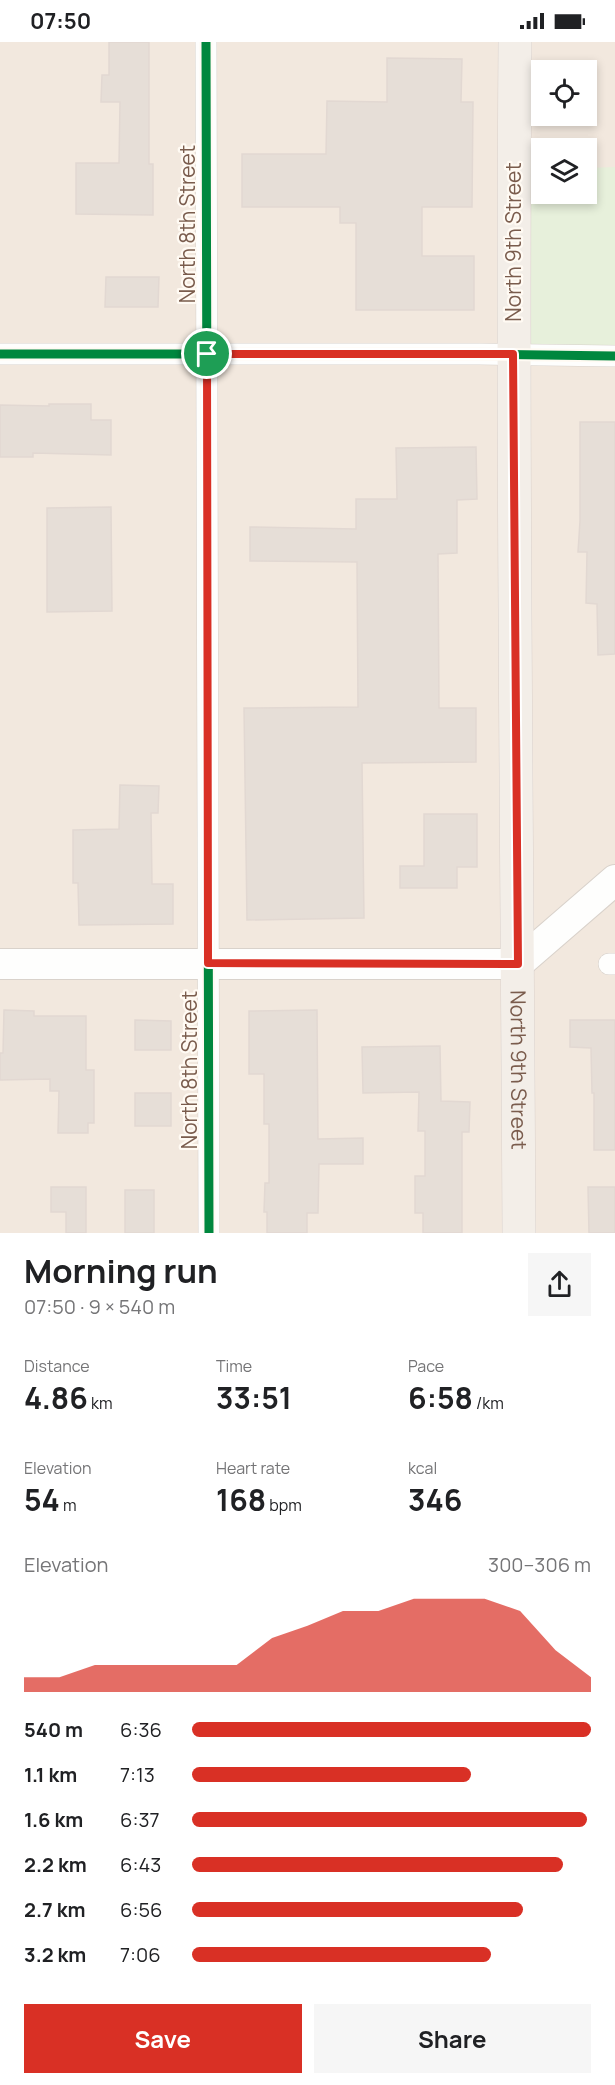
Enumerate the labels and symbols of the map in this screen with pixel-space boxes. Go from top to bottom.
street label: North 8th Street [173,145,201,303]
street label: North 9th Street [499,162,527,322]
pin [181,328,232,379]
street label: North 9th Street [504,990,534,1150]
street label: North 8th Street [175,991,203,1149]

